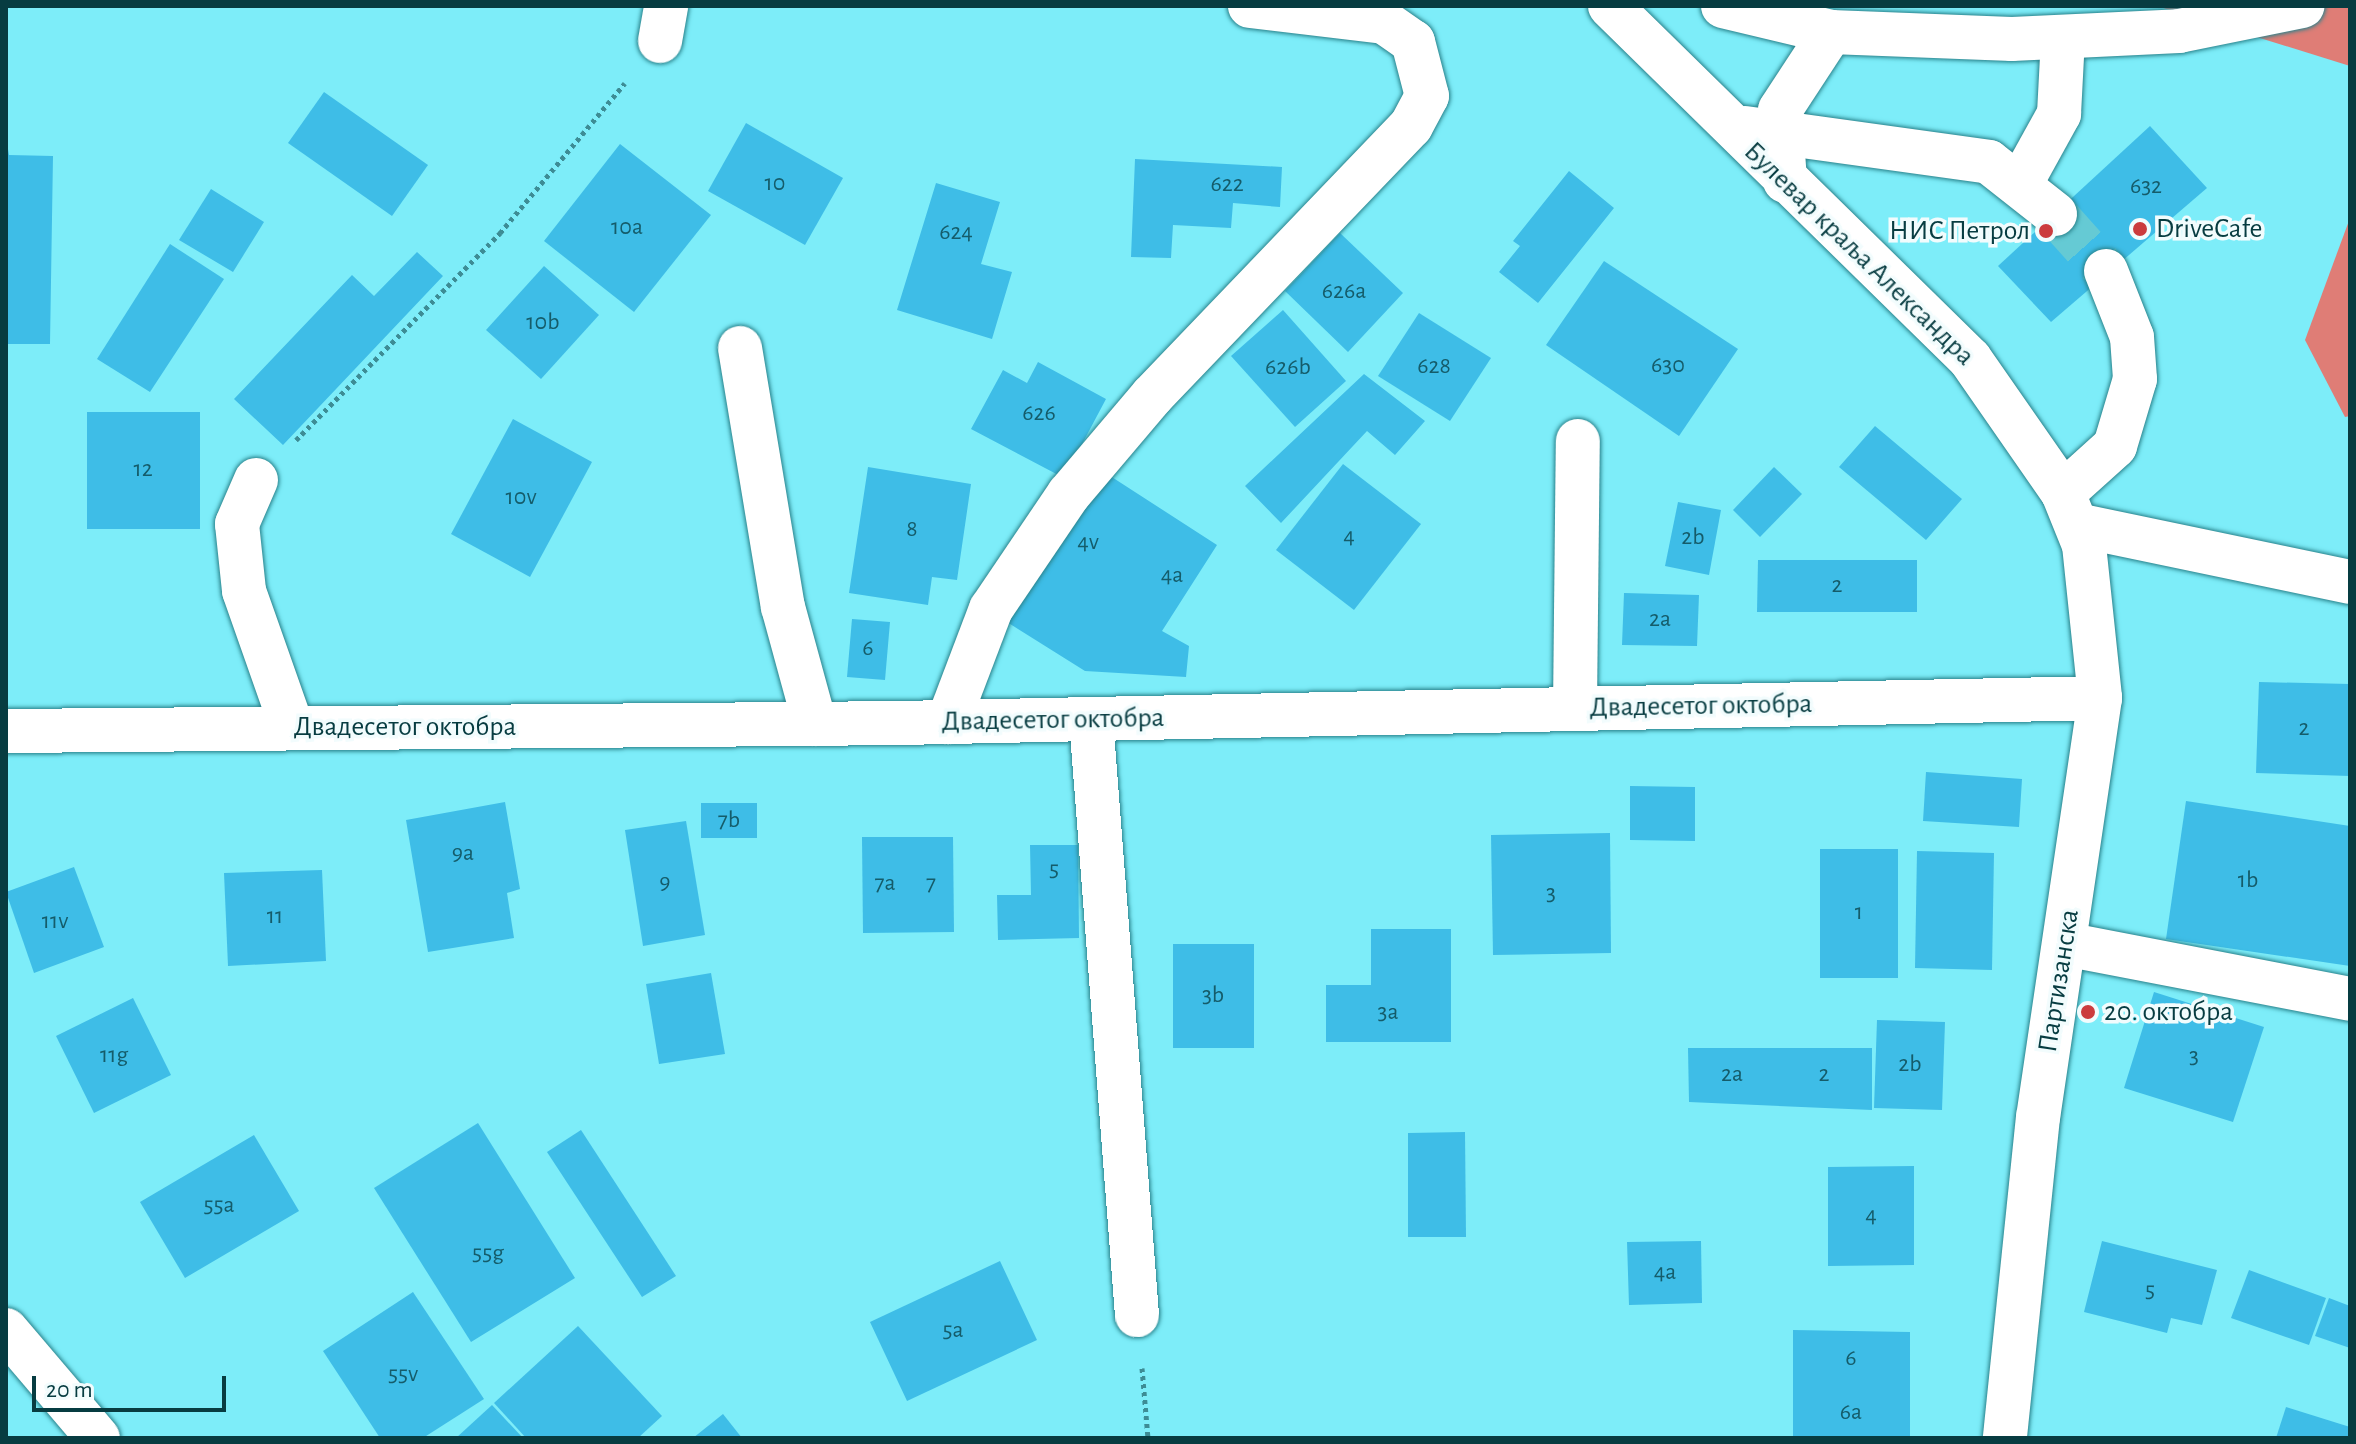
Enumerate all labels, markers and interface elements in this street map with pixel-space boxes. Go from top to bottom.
street label: Булевар краља Александра [1737,135,1981,373]
house number: 10 [765,170,785,198]
house number: 622 [1210,171,1244,199]
house number: 632 [2130,173,2162,201]
place label: DriveCafe [2156,212,2262,246]
house number: 10a [611,214,643,242]
place label: НИС Петрол [1889,214,2030,248]
house number: 624 [939,219,973,247]
marker: DriveCafe [2131,220,2149,238]
marker: НИС Петрол [2037,222,2055,240]
house number: 626a [1322,278,1366,306]
house number: 10b [526,309,560,337]
house number: 630 [1651,352,1685,380]
house number: 628 [1417,353,1451,381]
house number: 626b [1265,354,1311,382]
house number: 626 [1022,400,1056,428]
house number: 12 [133,456,153,484]
house number: 10v [505,484,537,512]
house number: 8 [906,516,918,544]
house number: 4 [1343,523,1355,551]
house number: 2b [1681,524,1705,552]
house number: 4v [1077,529,1099,557]
house number: 4a [1161,562,1183,590]
house number: 2 [1832,572,1842,600]
house number: 2a [1649,606,1671,634]
house number: 6 [862,635,874,663]
street label: Двадесетог октобра [1589,687,1813,725]
street label: Двадесетог октобра [941,701,1165,739]
street label: Двадесетог октобра [294,710,516,744]
house number: 2 [2299,715,2309,743]
house number: 7b [718,807,740,835]
house number: 9a [452,840,474,868]
house number: 5 [1049,856,1059,884]
house number: 1b [2238,867,2258,895]
house number: 9 [659,869,671,897]
house number: 7a [874,870,896,898]
house number: 7 [926,870,936,898]
house number: 3 [1546,880,1556,908]
house number: 1 [1855,899,1863,927]
house number: 11 [267,903,283,931]
street label: Партизанска [2031,907,2087,1055]
house number: 11v [42,908,68,936]
house number: 3b [1202,982,1224,1010]
place label: 20. октобра [2104,995,2233,1029]
house number: 3a [1378,999,1398,1027]
marker: 20. октобра [2079,1003,2097,1021]
house number: 11g [100,1042,128,1070]
house number: 3 [2189,1043,2199,1071]
house number: 2b [1898,1051,1922,1079]
house number: 2a [1721,1061,1743,1089]
house number: 2 [1819,1061,1829,1089]
house number: 55a [203,1192,235,1220]
house number: 4 [1865,1202,1877,1230]
house number: 55g [472,1240,504,1268]
house number: 4a [1654,1259,1676,1287]
house number: 5 [2145,1277,2155,1305]
house number: 5a [942,1317,964,1345]
house number: 6 [1845,1345,1857,1373]
scale bar [36,1360,230,1410]
house number: 55v [388,1361,418,1389]
text: 20 m [46,1378,93,1402]
house number: 6a [1840,1399,1862,1427]

